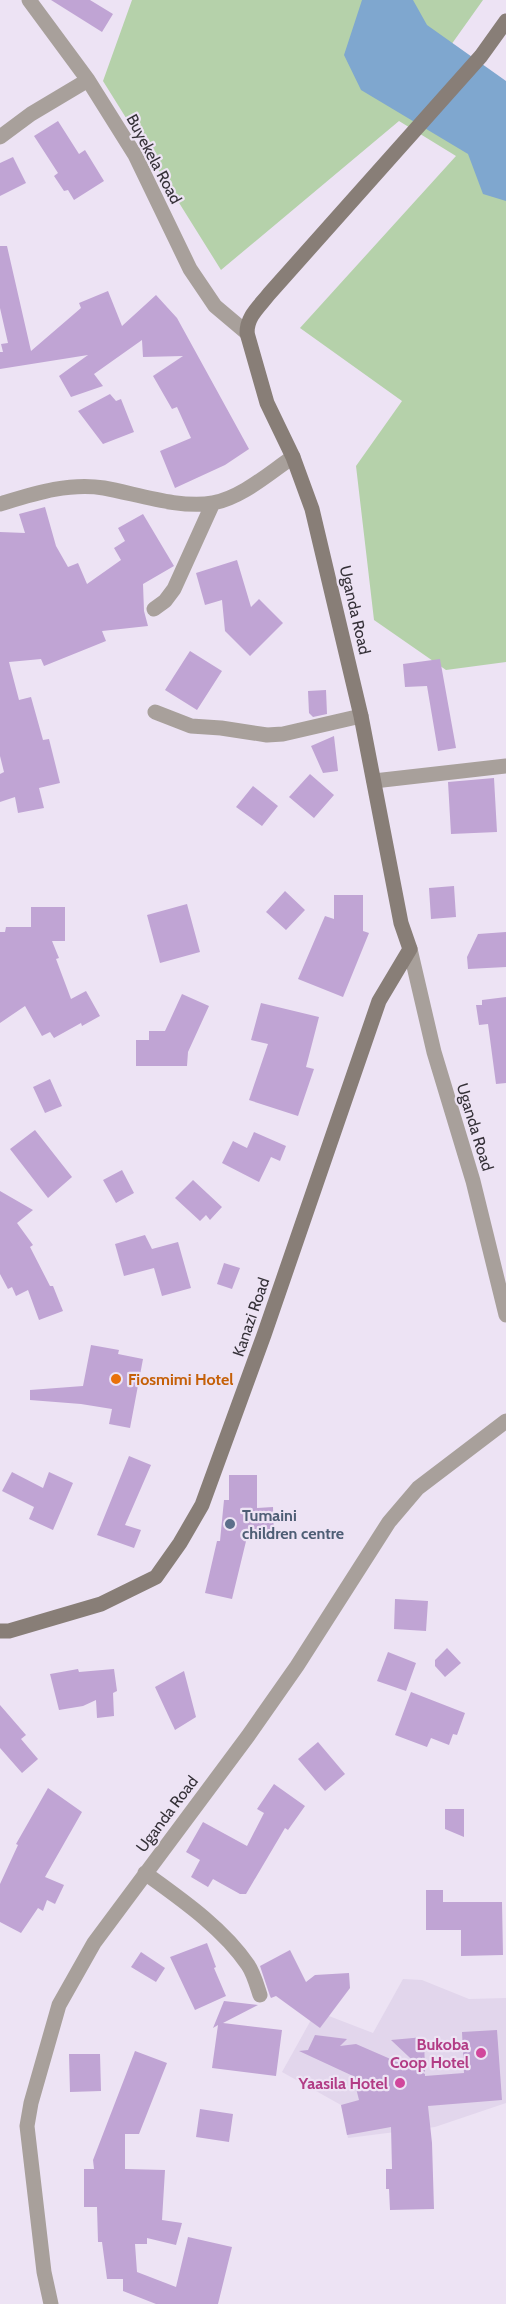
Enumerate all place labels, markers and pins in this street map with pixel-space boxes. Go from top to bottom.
place label: Fiosmimi Hotel [128,1370,234,1389]
marker: Fiosmimi Hotel [109,1372,123,1386]
place label: Tumaini children centre [242,1506,344,1543]
marker: Tumaini children centre [223,1517,237,1531]
place label: Bukoba Coop Hotel [390,2035,469,2072]
marker: Bukoba Coop Hotel [474,2046,488,2060]
place label: Yaasila Hotel [298,2074,388,2093]
marker: Yaasila Hotel [393,2076,407,2090]

